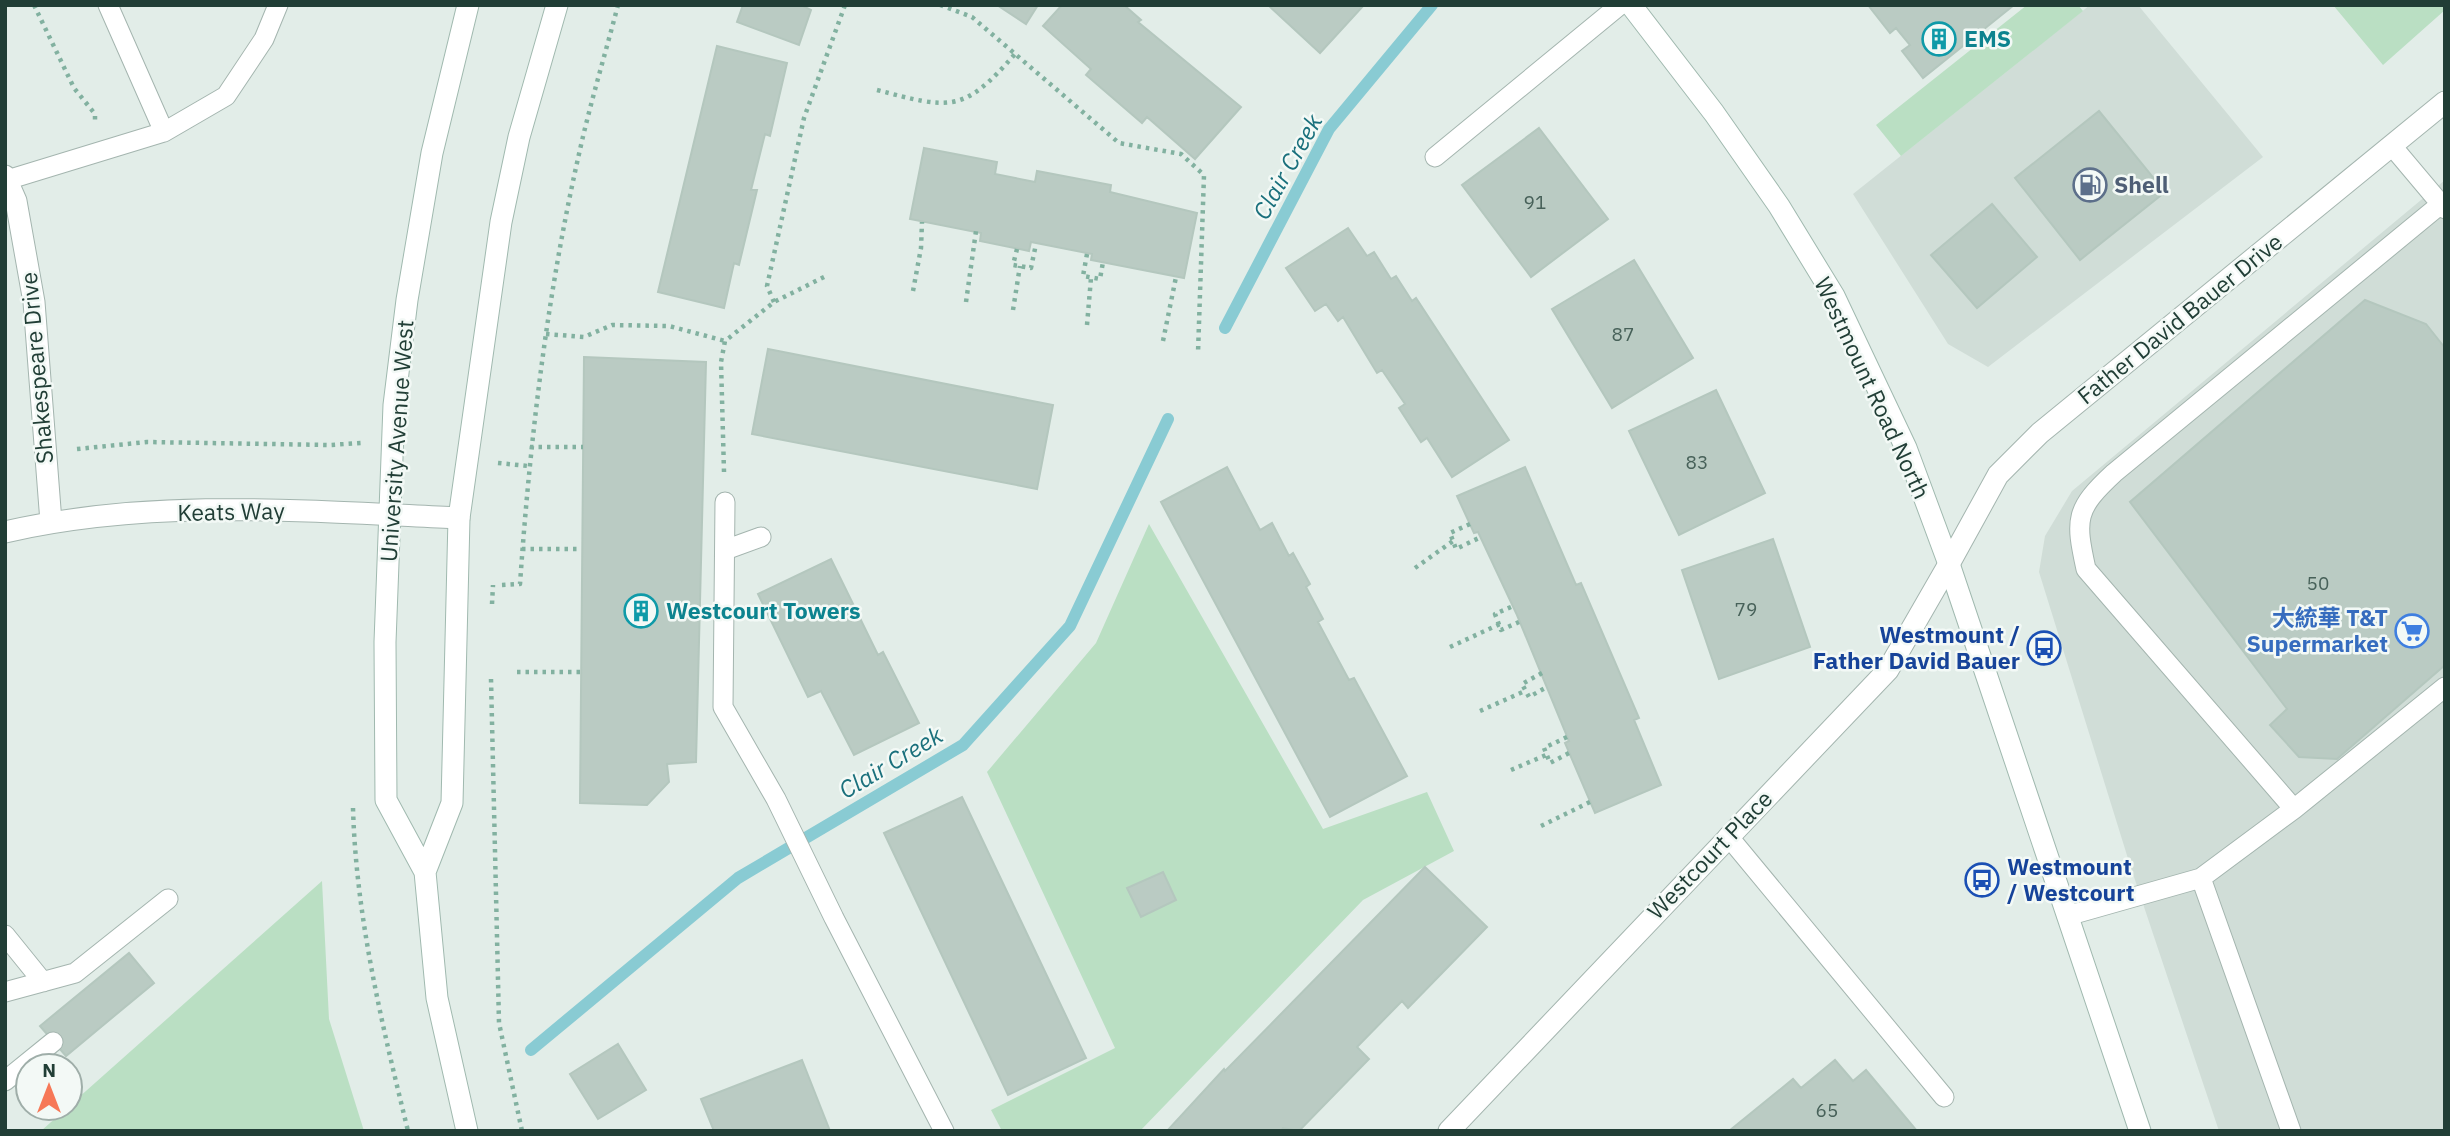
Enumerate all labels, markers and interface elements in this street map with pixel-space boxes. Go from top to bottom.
building icon: EMS [1920,20,1958,58]
place label: EMS [1964,23,2011,53]
water label: Clair Creek [1245,108,1329,225]
fuel station icon: Shell [2071,166,2109,204]
place label: Shell [2114,169,2169,199]
house number: 91 [1524,190,1546,214]
street label: Father David Bauer Drive [2071,226,2288,410]
street label: Shakespeare Drive [13,271,59,465]
street label: Westmount Road North [1808,272,1938,503]
street label: University Avenue West [373,319,419,563]
house number: 87 [1612,322,1634,346]
house number: 83 [1686,450,1708,474]
street label: Keats Way [177,495,286,527]
house number: 50 [2307,571,2329,595]
building icon: Westcourt Towers [622,592,660,630]
place label: Westcourt Towers [666,595,861,625]
house number: 79 [1735,597,1757,621]
place label: 大統華 T&T Supermarket [2246,602,2388,658]
supermarket icon: 大統華 T&T Supermarket [2393,612,2431,650]
place label: Westmount / Father David Bauer [1813,619,2020,675]
bus stop icon: Westmount / Father David Bauer [2025,629,2063,667]
water label: Clair Creek [833,718,949,806]
street label: Westcourt Place [1640,784,1778,925]
place label: Westmount / Westcourt [2007,851,2135,907]
bus stop icon: Westmount / Westcourt [1963,861,2001,899]
north arrow [14,1052,84,1122]
text: N [42,1058,56,1082]
house number: 65 [1816,1098,1838,1122]

